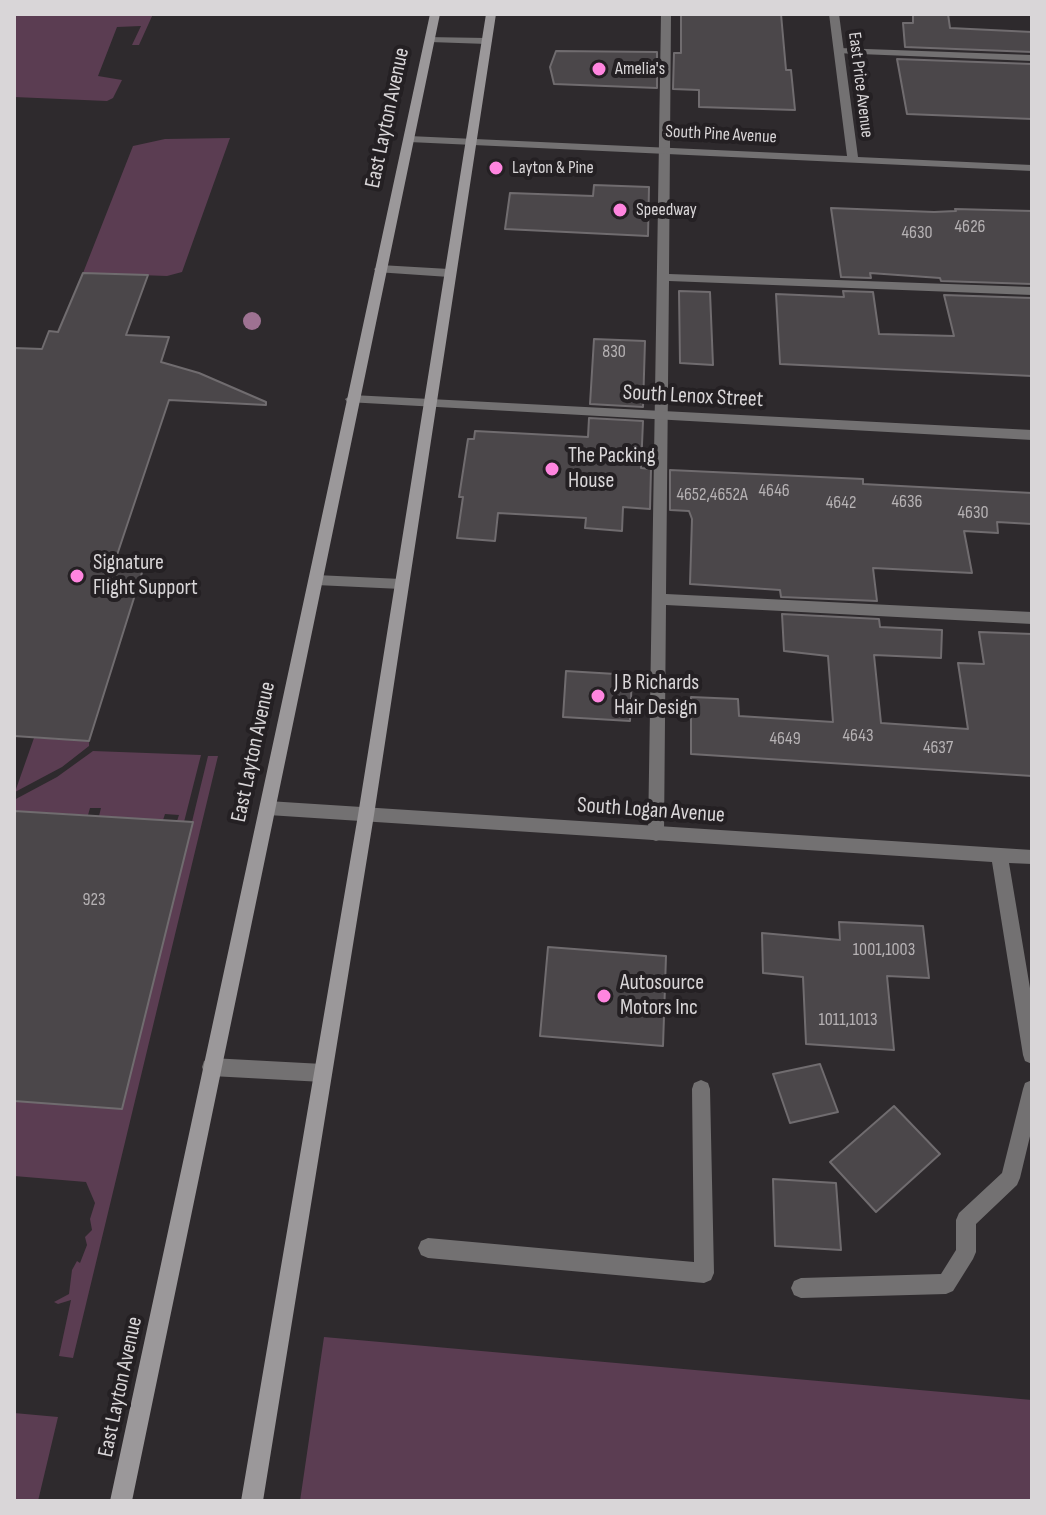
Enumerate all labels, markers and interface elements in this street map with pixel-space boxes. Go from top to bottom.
street label: East Price Avenue [843,31,877,139]
street label: East Layton Avenue [360,45,416,191]
place label: Amelia's [615,58,665,80]
marker: Amelia's [590,60,608,78]
street label: South Pine Avenue [665,121,777,149]
place label: Layton & Pine [512,157,594,179]
marker: Layton & Pine [487,159,505,177]
place label: Speedway [636,199,697,221]
marker: Speedway [611,201,629,219]
house number: 4626 [955,216,985,238]
house number: 4630 [902,222,932,244]
house number: 830 [602,341,626,363]
street label: South Lenox Street [622,380,764,414]
place label: The Packing House [568,443,655,494]
marker: The Packing House [543,460,561,478]
house number: 4646 [758,480,790,502]
house number: 4652,4652A [676,484,748,506]
house number: 4636 [892,491,922,513]
house number: 4642 [826,492,856,514]
house number: 4630 [958,502,988,524]
place label: Signature Flight Support [93,550,198,602]
marker: Signature Flight Support [68,567,86,585]
place label: J B Richards Hair Design [614,670,699,722]
street label: East Layton Avenue [226,679,282,825]
marker: J B Richards Hair Design [589,687,607,705]
house number: 4643 [843,725,873,747]
house number: 4649 [769,728,801,750]
house number: 4637 [923,737,953,759]
street label: South Logan Avenue [576,793,726,829]
house number: 923 [83,889,105,911]
house number: 1001,1003 [853,939,915,961]
place label: Autosource Motors Inc [620,970,704,1022]
marker: Autosource Motors Inc [595,987,613,1005]
house number: 1011,1013 [819,1009,877,1031]
street label: East Layton Avenue [93,1314,149,1460]

